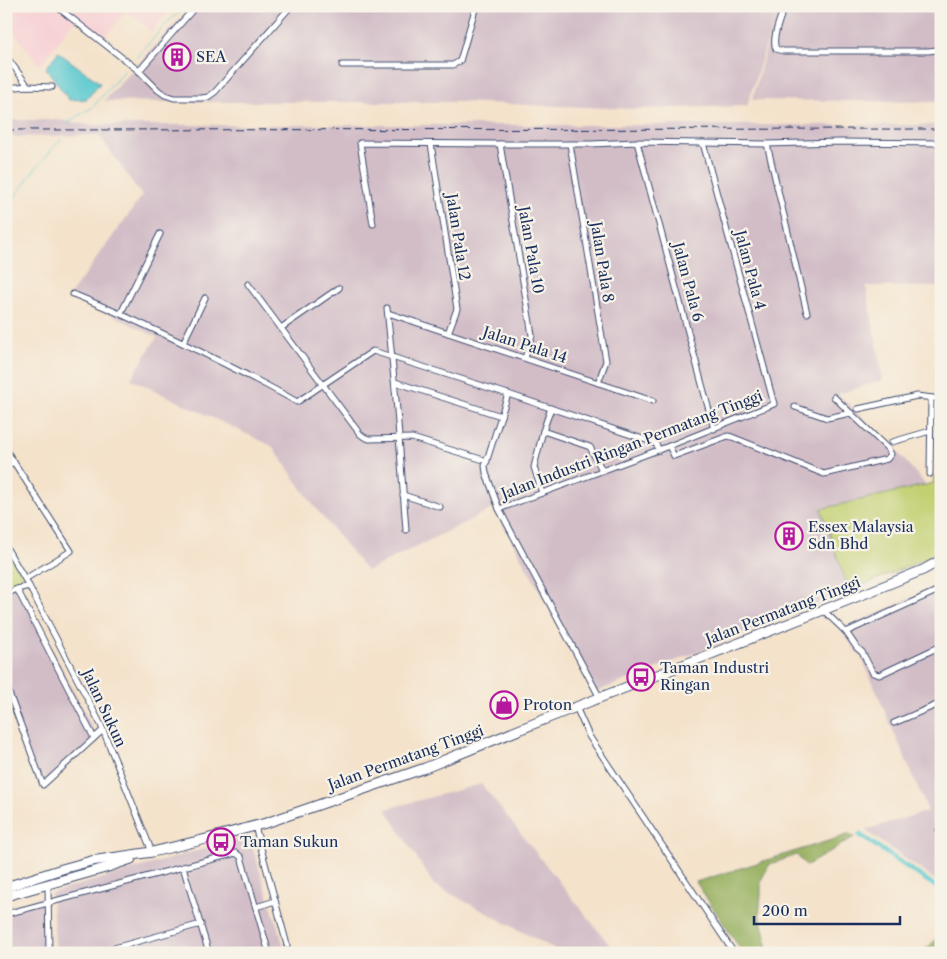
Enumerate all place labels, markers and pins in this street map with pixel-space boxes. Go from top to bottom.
building icon: SEA [162,42,192,72]
place label: SEA [196,47,227,66]
place label: Essex Malaysia Sdn Bhd [808,517,914,553]
building icon: Essex Malaysia Sdn Bhd [774,521,804,551]
place label: Taman Industri Ringan [660,658,769,694]
bus stop icon: Taman Industri Ringan [626,662,656,692]
shop icon: Proton [489,690,519,720]
place label: Proton [523,695,573,714]
bus stop icon: Taman Sukun [206,827,236,857]
place label: Taman Sukun [240,832,339,851]

